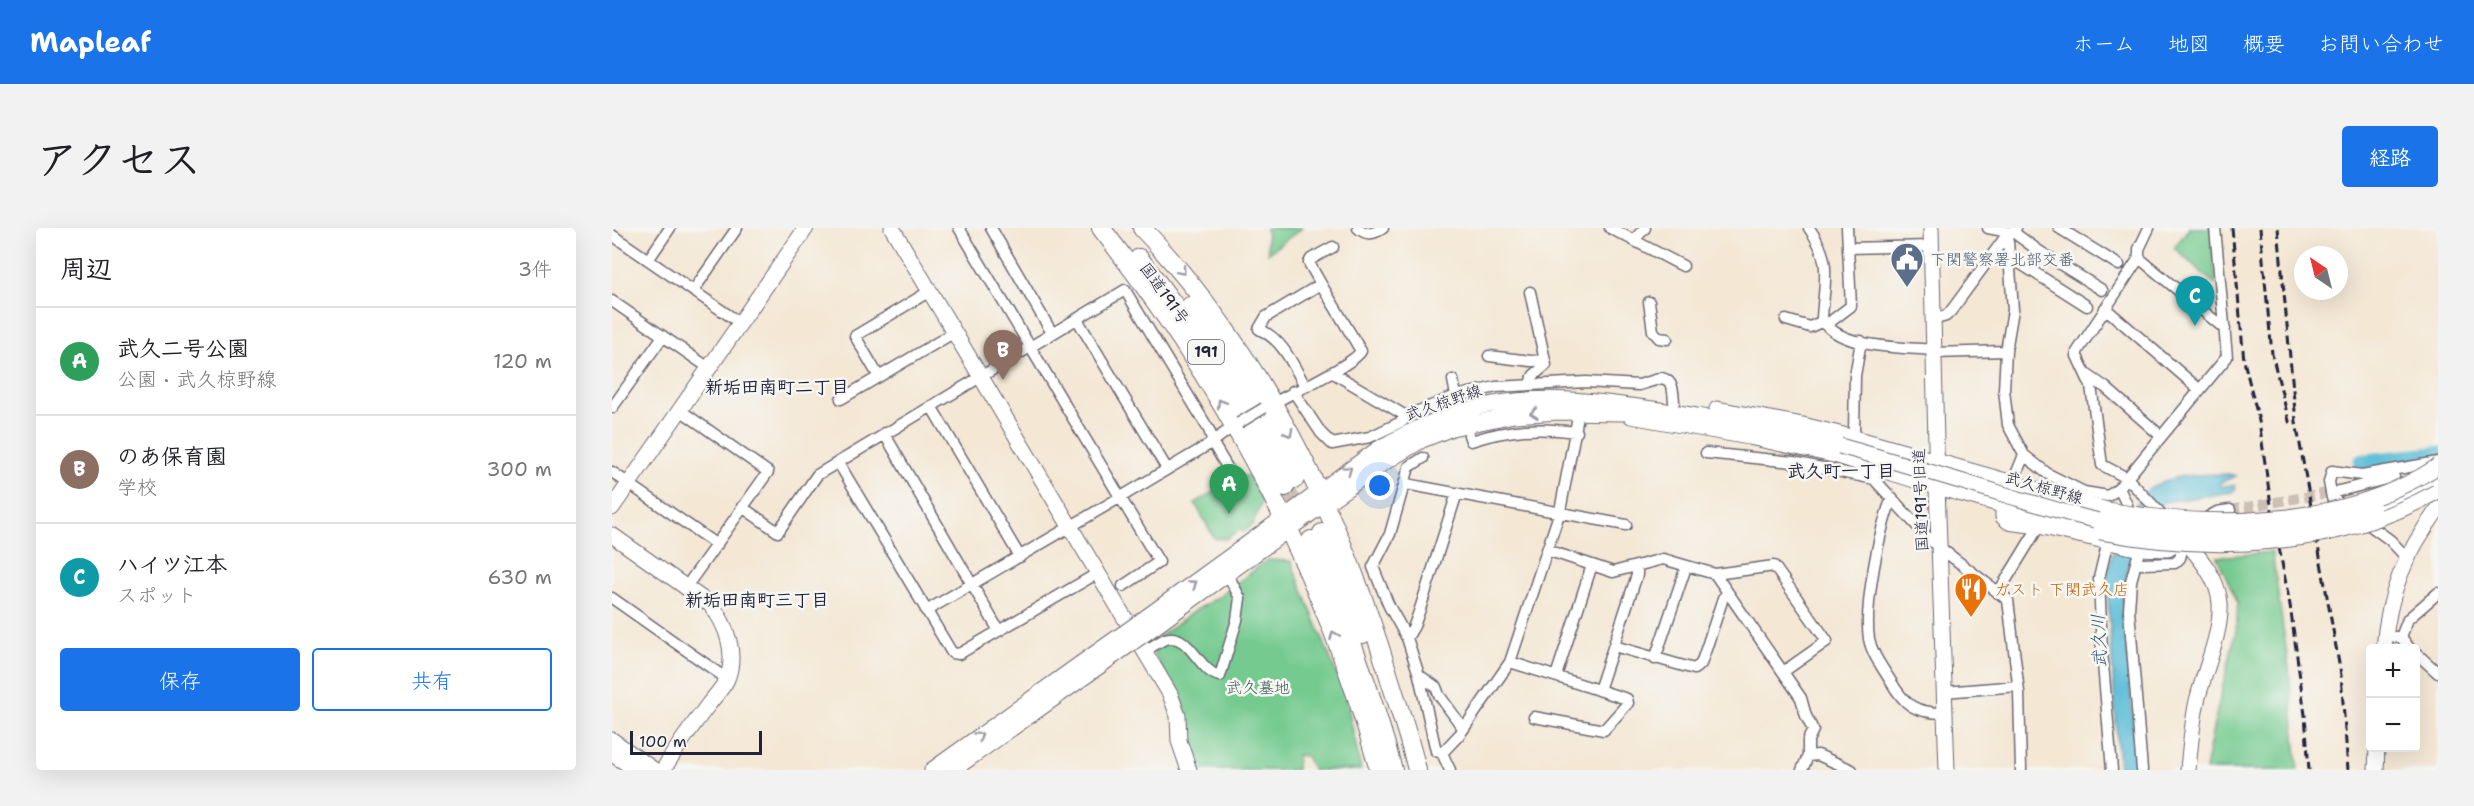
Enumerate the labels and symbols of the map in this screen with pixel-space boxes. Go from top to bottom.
public building icon: 下関警察署北部交番 [1889,241,1925,288]
north arrow [2294,246,2348,300]
place label: 下関警察署北部交番 [1930,249,2074,270]
street label: 国道191号 [1135,258,1194,328]
one-way arrow [1175,264,1186,275]
pin: C [2176,276,2214,326]
pin: B [984,330,1022,380]
road number: 191 [1188,340,1224,364]
district label: 新垢田南町二丁目 [705,375,849,399]
street label: 武久椋野線 [1402,380,1484,425]
one-way arrow [1216,399,1228,409]
one-way arrow [1529,406,1539,419]
one-way arrow [1282,427,1293,438]
street label: 国道191号旧道 [1908,448,1933,552]
district label: 武久町一丁目 [1787,459,1895,483]
pin: A [1210,464,1248,514]
street label: 武久椋野線 [2003,466,2085,509]
one-way arrow [1341,467,1352,478]
your location [1365,471,1394,500]
restaurant icon: ガスト 下関武久店 [1953,571,1989,618]
place label: ガスト 下関武久店 [1994,579,2129,600]
one-way arrow [1186,580,1197,591]
district label: 新垢田南町三丁目 [685,588,829,612]
water label: 武久川 [2086,614,2112,668]
one-way arrow [1329,630,1341,641]
park label: 武久墓地 [1226,677,1290,698]
scale bar [630,728,762,756]
one-way arrow [973,732,984,743]

